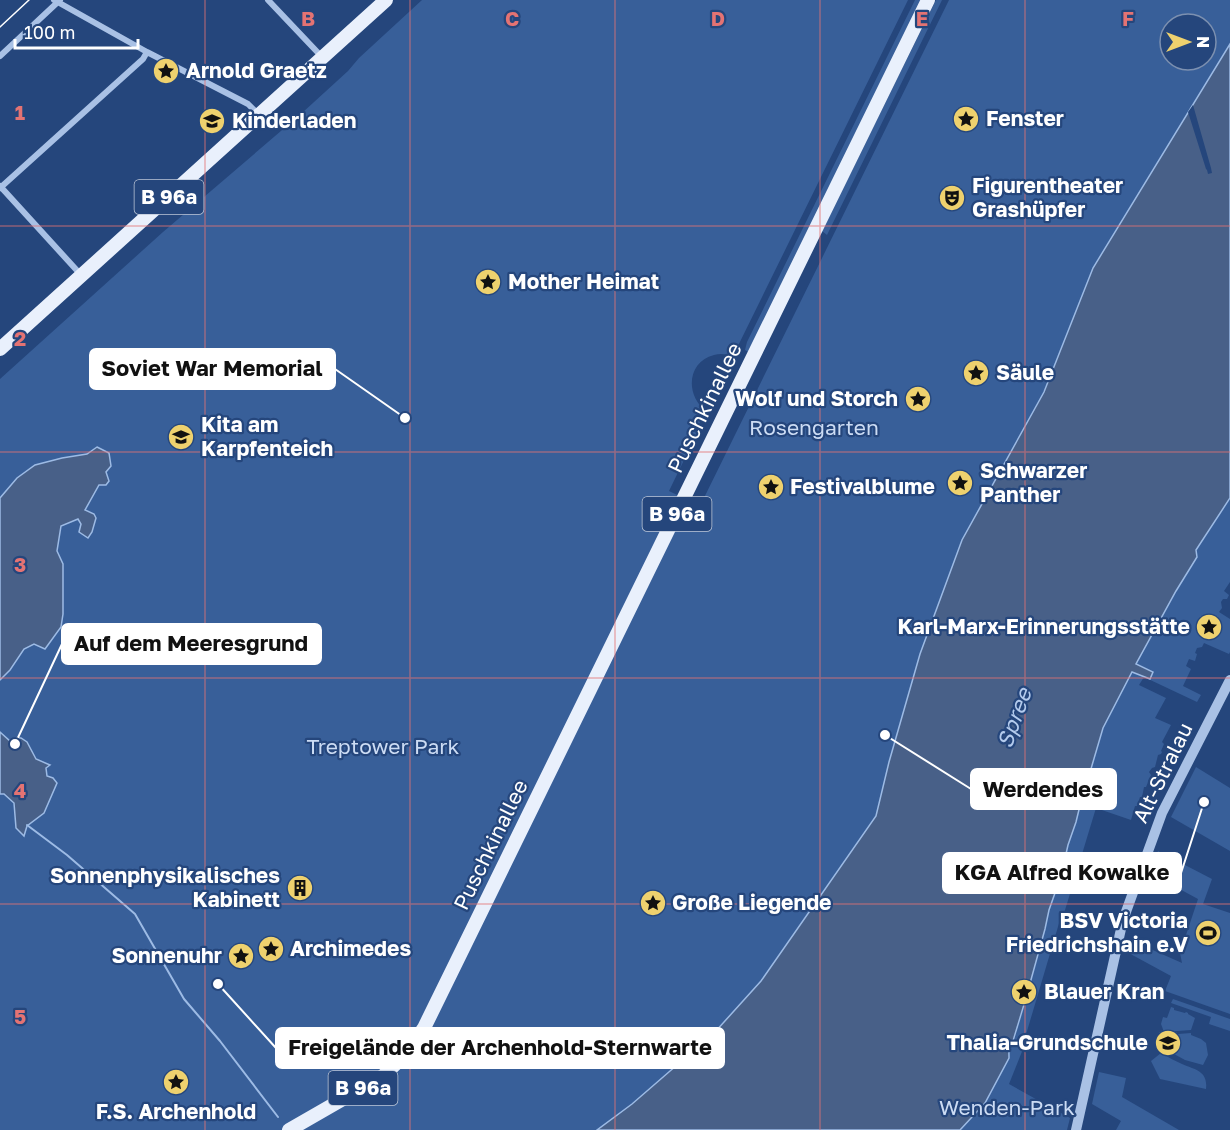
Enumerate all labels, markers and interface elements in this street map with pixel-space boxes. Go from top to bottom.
text: B [301,6,315,30]
text: C [505,6,519,30]
text: D [711,6,725,30]
text: E [916,6,928,30]
text: F [1122,6,1134,30]
scale bar [15,12,138,50]
north arrow [1158,12,1218,72]
text: 100 m [24,21,75,43]
text: N [1193,36,1213,48]
place icon: Arnold Graetz [151,56,181,86]
place label: Arnold Graetz [186,57,327,83]
text: 1 [15,100,25,124]
place icon: Fenster [951,104,981,134]
place label: Fenster [986,105,1064,131]
school or university icon: Kinderladen [197,106,227,136]
place label: Kinderladen [232,107,356,133]
place label: Figurentheater Grashüpfer [972,172,1123,222]
road number: B 96a [134,180,204,214]
theatre icon: Figurentheater Grashüpfer [937,183,967,213]
place icon: Mother Heimat [473,267,503,297]
place label: Mother Heimat [508,268,659,294]
text: 2 [14,326,26,350]
street label: Puschkinallee [661,338,747,477]
callout: Soviet War Memorial [90,349,335,389]
text: Soviet War Memorial [101,354,323,381]
place icon: Säule [961,358,991,388]
place label: Säule [996,359,1054,385]
place icon: Wolf und Storch [903,384,933,414]
place label: Wolf und Storch [735,385,898,411]
place label: Kita am Karpfenteich [201,411,333,461]
park label: Rosengarten [749,414,879,440]
school or university icon: Kita am Karpfenteich [166,422,196,452]
place label: Schwarzer Panther [980,457,1087,507]
place icon: Schwarzer Panther [945,468,975,498]
place icon: Festivalblume [756,472,786,502]
place label: Festivalblume [790,473,935,499]
road number: B 96a [642,497,712,531]
text: 3 [14,552,26,576]
place icon: Karl-Marx-Erinnerungsstätte [1194,612,1224,642]
place label: Karl-Marx-Erinnerungsstätte [897,613,1190,639]
callout: Auf dem Meeresgrund [62,624,321,664]
text: Auf dem Meeresgrund [74,629,308,656]
water label: Spree [990,682,1037,751]
street label: Alt-Stralau [1127,718,1198,827]
park label: Treptower Park [307,733,460,759]
callout: Werdendes [971,769,1116,809]
street label: Puschkinallee [447,775,533,914]
text: Werdendes [983,775,1103,802]
text: 4 [14,778,26,802]
callout: KGA Alfred Kowalke [943,853,1181,893]
text: KGA Alfred Kowalke [955,858,1169,885]
place label: Sonnenphysikalisches Kabinett [50,862,280,912]
building icon: Sonnenphysikalisches Kabinett [285,873,315,903]
place icon: Große Liegende [638,888,668,918]
place label: Große Liegende [672,889,831,915]
place label: BSV Victoria Friedrichshain e.V [1006,907,1188,957]
sports icon: BSV Victoria Friedrichshain e.V [1193,918,1223,948]
place icon: Archimedes [256,934,286,964]
place label: Archimedes [290,935,411,961]
place icon: Sonnenuhr [226,941,256,971]
place label: Sonnenuhr [111,942,222,968]
place icon: Blauer Kran [1009,977,1039,1007]
place label: Blauer Kran [1044,978,1164,1004]
text: 5 [14,1004,26,1028]
callout: Freigelände der Archenhold-Sternwarte [276,1028,724,1068]
school or university icon: Thalia-Grundschule [1153,1028,1183,1058]
place label: Thalia-Grundschule [946,1029,1148,1055]
text: Freigelände der Archenhold-Sternwarte [288,1033,712,1060]
place icon: F.S. Archenhold [161,1067,191,1097]
road number: B 96a [328,1071,398,1105]
park label: Wenden-Park [939,1094,1075,1120]
place label: F.S. Archenhold [96,1098,256,1124]

